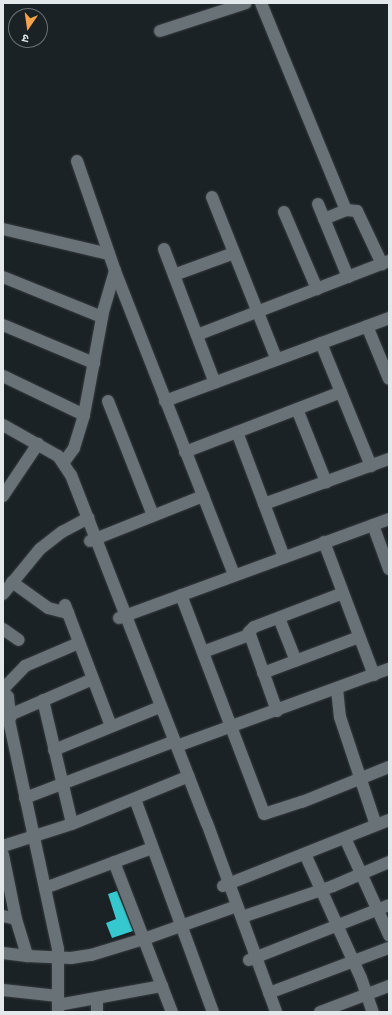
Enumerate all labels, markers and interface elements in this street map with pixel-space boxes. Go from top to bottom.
north arrow [8,8,48,48]
text: उ [21,32,30,46]

